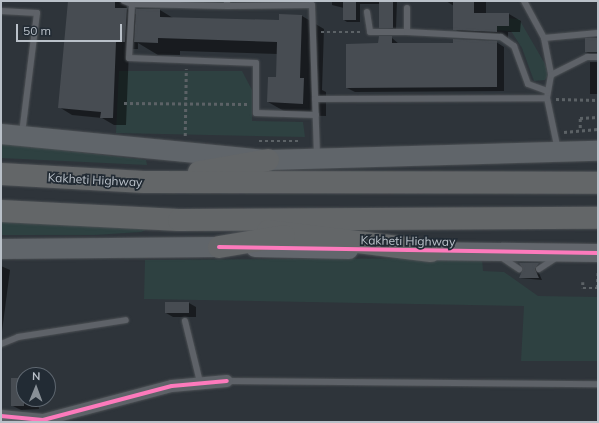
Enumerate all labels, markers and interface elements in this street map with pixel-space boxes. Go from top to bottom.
scale bar [18,16,124,42]
text: 50 m [23,23,51,38]
street label: Kakheti Highway [47,170,143,190]
street label: Kakheti Highway [360,233,456,249]
north arrow [16,367,56,407]
text: N [32,369,40,383]

